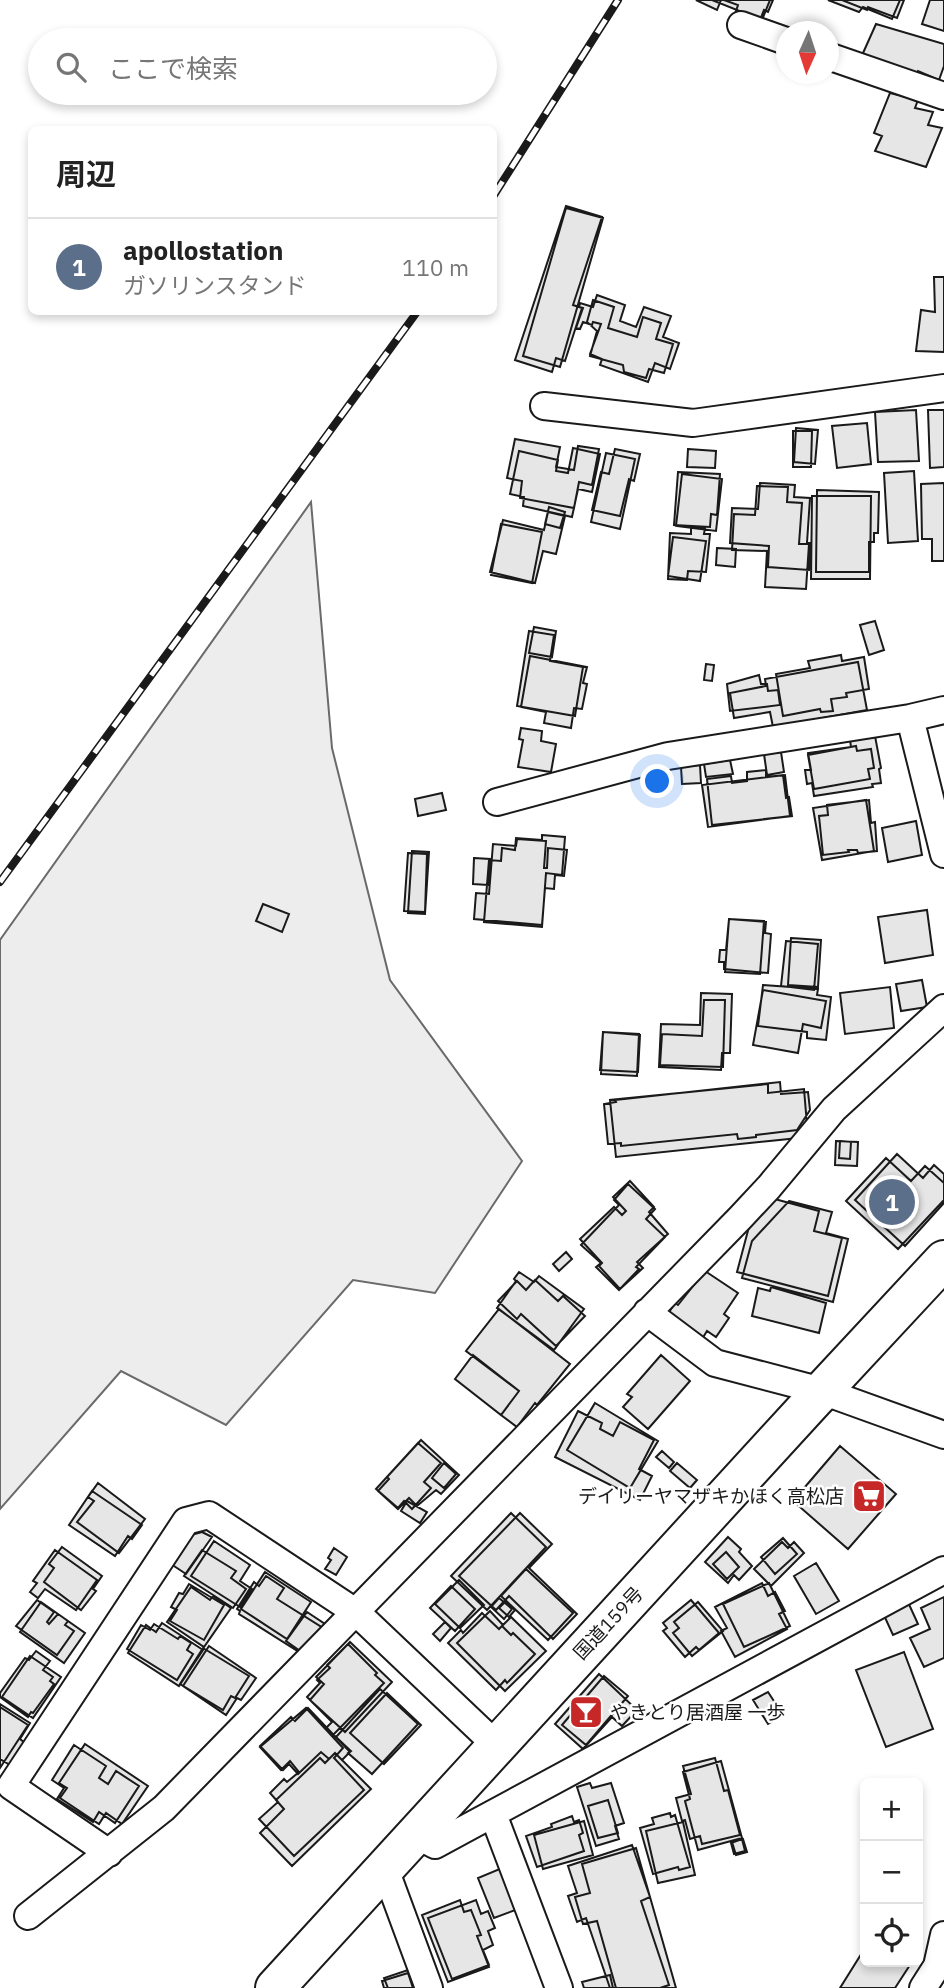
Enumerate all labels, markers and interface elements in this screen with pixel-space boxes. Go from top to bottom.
north arrow [776,21,839,84]
search box [28,28,497,105]
icon: search [52,48,90,86]
text: ここで検索 [108,51,238,85]
text: 周辺 [56,154,116,193]
text: apollostation [123,233,284,267]
text: 1 [72,252,86,282]
text: 110 m [402,252,469,282]
text: ガソリンスタンド [123,270,307,300]
your location [640,764,674,798]
pin: 1 [869,1176,915,1228]
supermarket icon: デイリーヤマザキかほく高松店 [850,1477,888,1515]
place label: デイリーヤマザキかほく高松店 [578,1484,844,1508]
street label: 国道159号 [568,1581,648,1665]
bar icon: やきとり居酒屋 一歩 [567,1693,605,1731]
place label: やきとり居酒屋 一歩 [610,1700,786,1724]
map controls [860,1778,923,1967]
button: + [860,1778,923,1841]
button: − [860,1841,923,1904]
button: locate [860,1904,923,1967]

